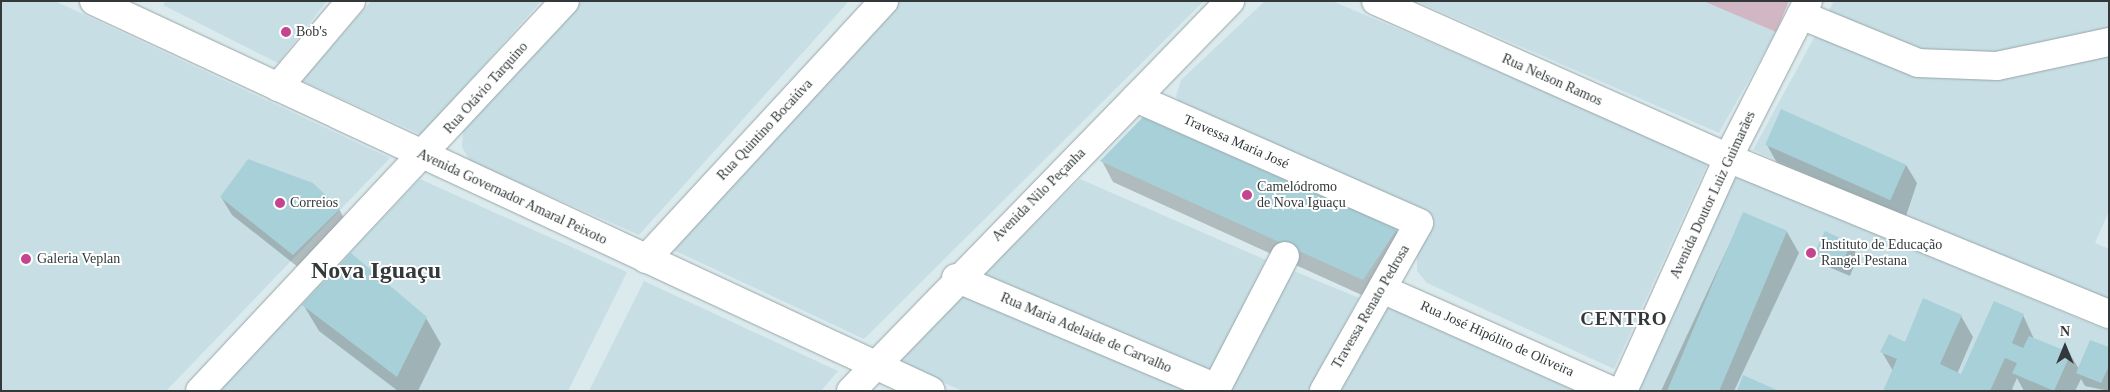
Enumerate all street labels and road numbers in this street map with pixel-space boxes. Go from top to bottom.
street label: Rua Otávio Tarquino [440,39,532,137]
street label: Rua Nelson Ramos [1499,50,1605,110]
street label: Rua Quintino Bocaiúva [714,76,816,184]
street label: Avenida Doutor Luiz Guimarães [1667,109,1759,281]
street label: Travessa Maria José [1181,111,1291,173]
street label: Avenida Governador Amaral Peixoto [414,145,610,249]
street label: Avenida Nilo Peçanha [989,145,1089,245]
street label: Travessa Renato Pedrosa [1329,242,1413,372]
street label: Rua Maria Adelaide de Carvalho [998,289,1174,377]
street label: Rua José Hipólito de Oliveira [1418,297,1576,381]

